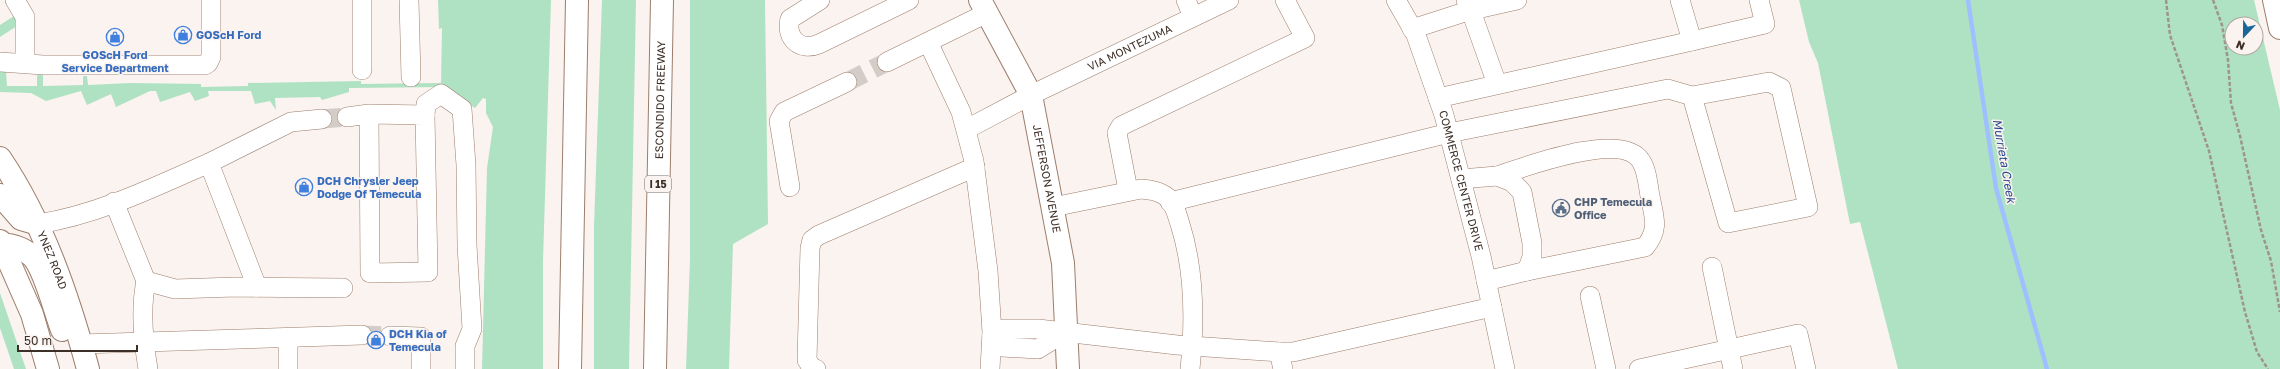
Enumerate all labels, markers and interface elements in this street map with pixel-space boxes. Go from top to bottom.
north arrow [2224,16,2264,56]
street label: VIA MONTEZUMA [1085,21,1174,73]
shop icon: GOScH Ford [173,25,193,45]
shop icon: GOScH Ford Service Department [105,27,125,47]
place label: GOScH Ford [196,28,262,41]
text: N [2234,38,2246,53]
street label: ESCONDIDO FREEWAY [652,41,667,159]
place label: GOScH Ford Service Department [61,48,169,74]
street label: COMMERCE CENTER DRIVE [1437,108,1486,253]
water label: Murrieta Creek [1990,118,2019,205]
street label: JEFFERSON AVENUE [1031,123,1064,234]
place label: DCH Chrysler Jeep Dodge Of Temecula [317,174,421,200]
road number: I 15 [645,176,671,192]
shop icon: DCH Chrysler Jeep Dodge Of Temecula [294,177,314,197]
place label: CHP Temecula Office [1574,195,1652,221]
public building icon: CHP Temecula Office [1551,198,1571,218]
street label: YNEZ ROAD [35,229,70,291]
scale bar [18,327,137,353]
place label: DCH Kia of Temecula [389,327,446,353]
shop icon: DCH Kia of Temecula [366,330,386,350]
text: 50 m [24,333,52,348]

